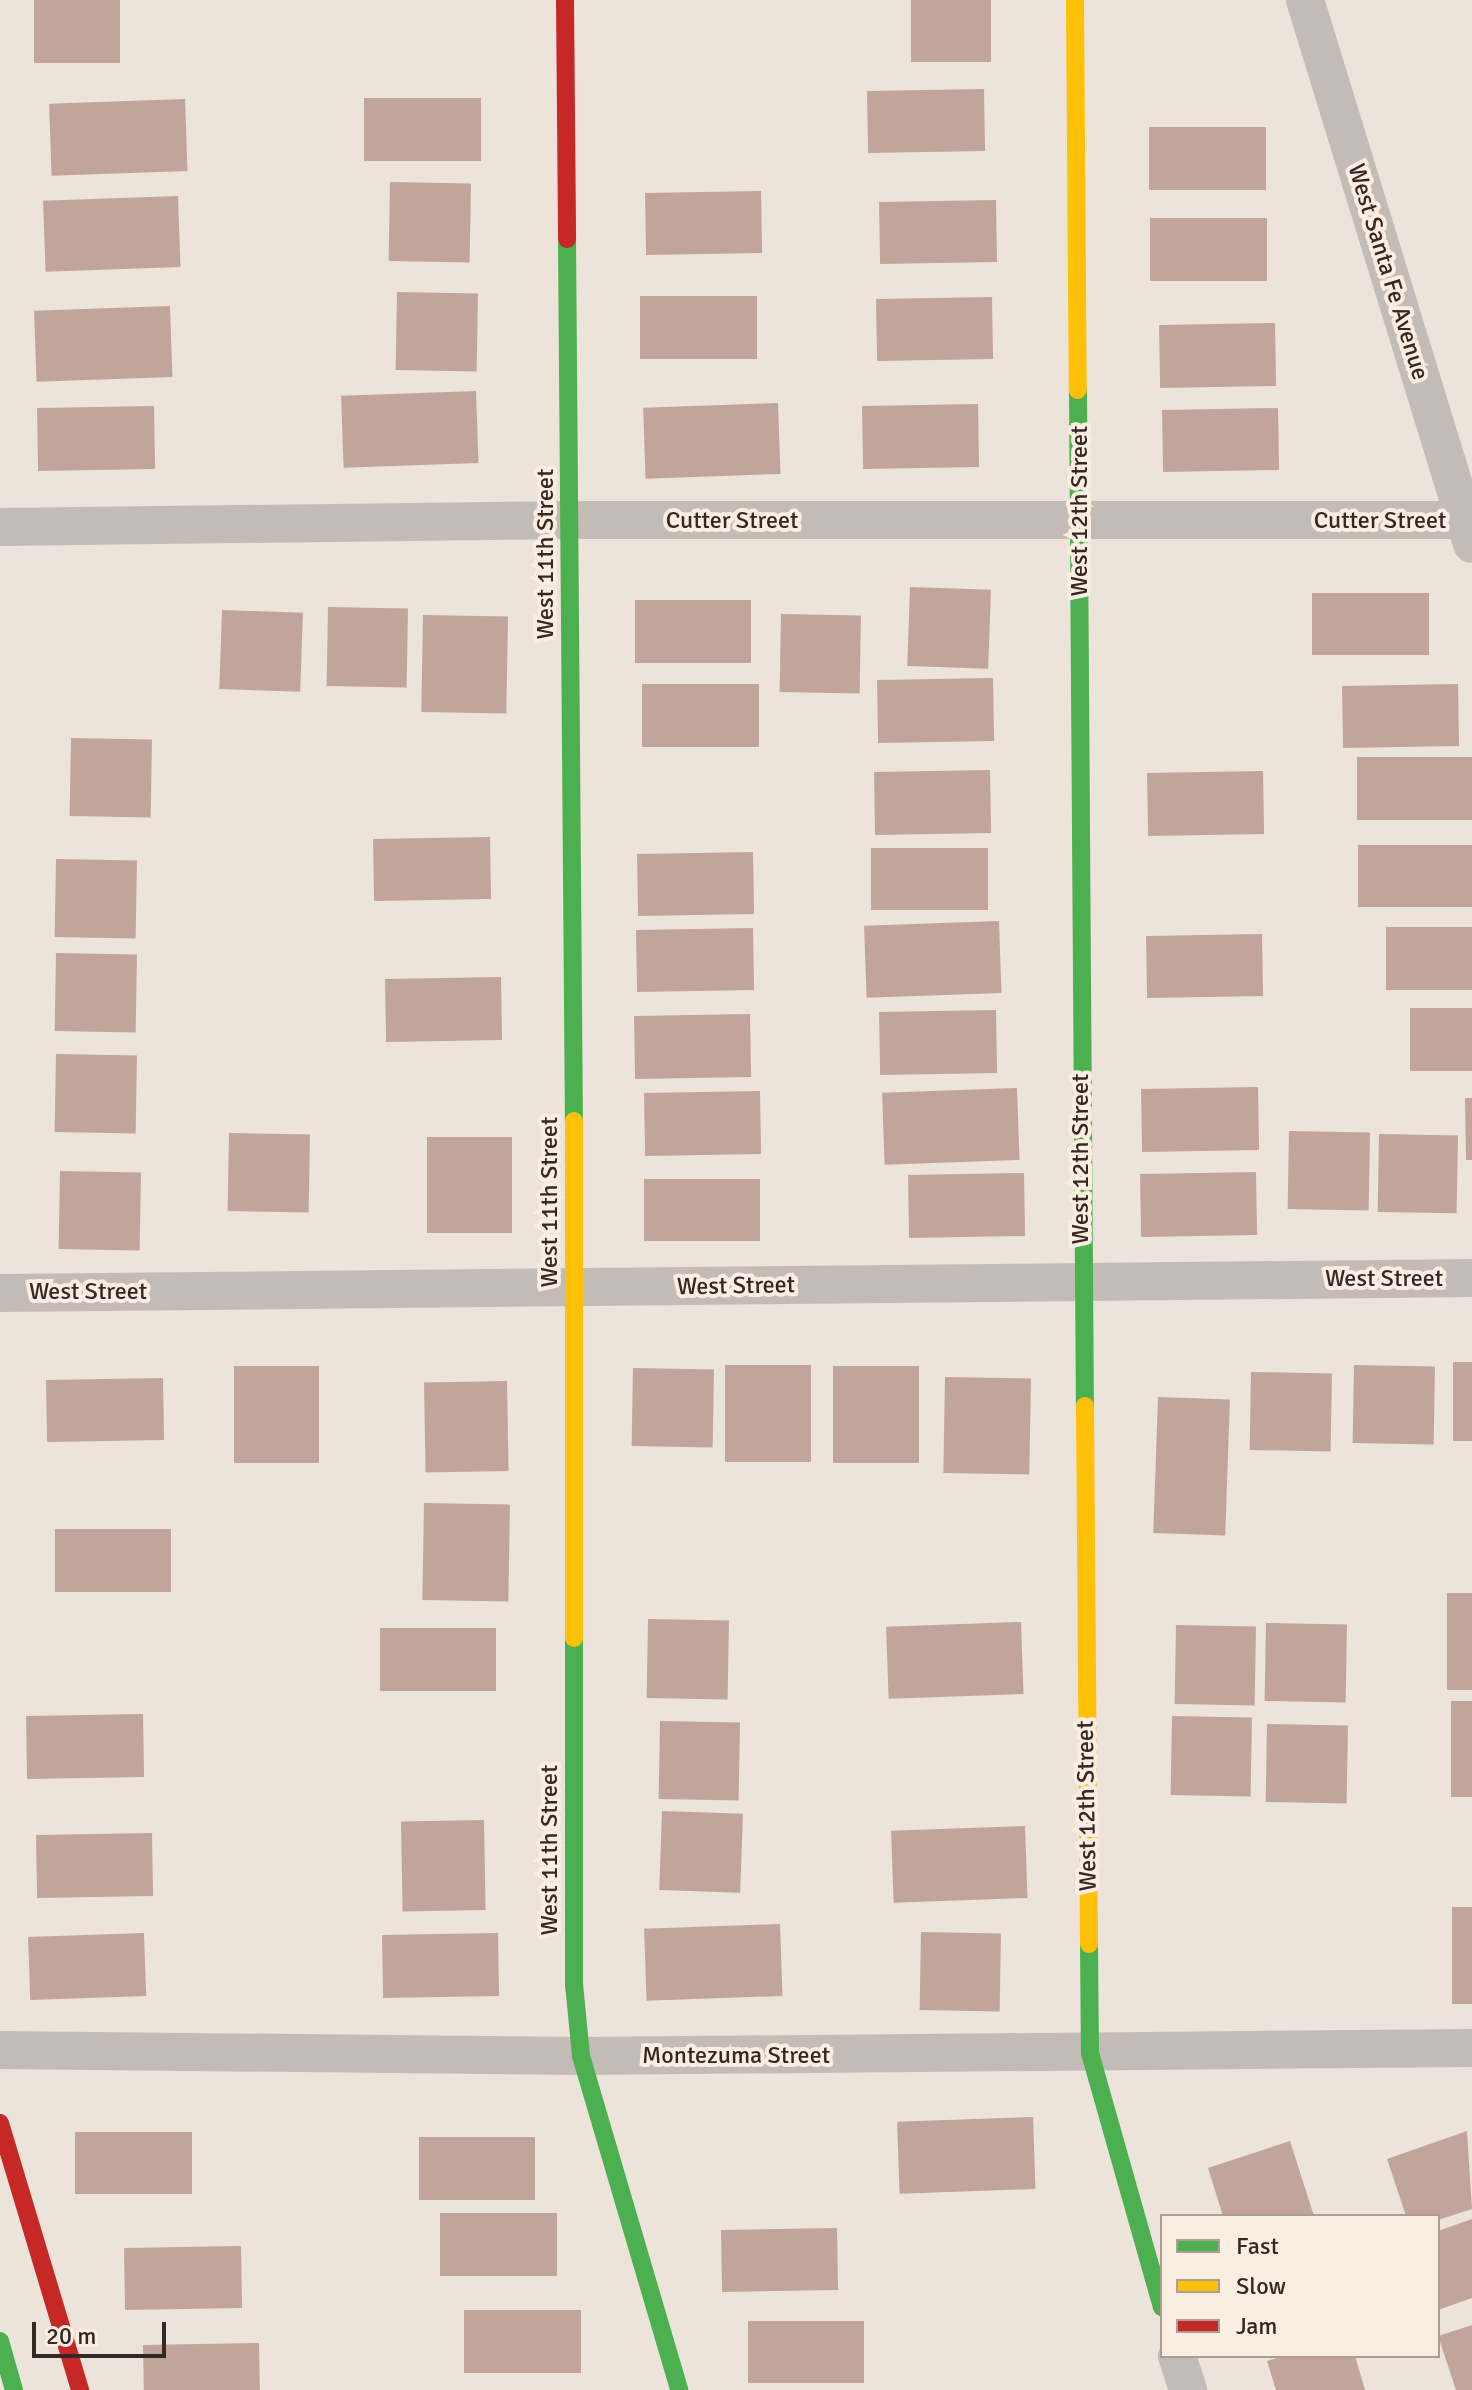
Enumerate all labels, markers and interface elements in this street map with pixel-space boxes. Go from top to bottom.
street label: West Santa Fe Avenue [1341,161,1435,383]
street label: West 12th Street [1066,426,1094,596]
street label: West 11th Street [532,469,560,639]
street label: Cutter Street [666,507,798,535]
street label: Cutter Street [1314,507,1446,535]
street label: West 12th Street [1067,1074,1095,1244]
street label: West 11th Street [536,1117,564,1287]
street label: West Street [1325,1265,1443,1293]
street label: West Street [677,1271,795,1301]
street label: West Street [29,1278,147,1306]
street label: West 12th Street [1071,1720,1103,1892]
street label: West 11th Street [536,1765,564,1935]
street label: Montezuma Street [642,2042,830,2070]
legend [1160,2214,1440,2358]
text: Fast [1236,2231,1279,2261]
text: Slow [1236,2271,1286,2301]
scale bar [36,2306,170,2356]
text: Jam [1236,2311,1277,2341]
text: 20 m [46,2321,96,2351]

